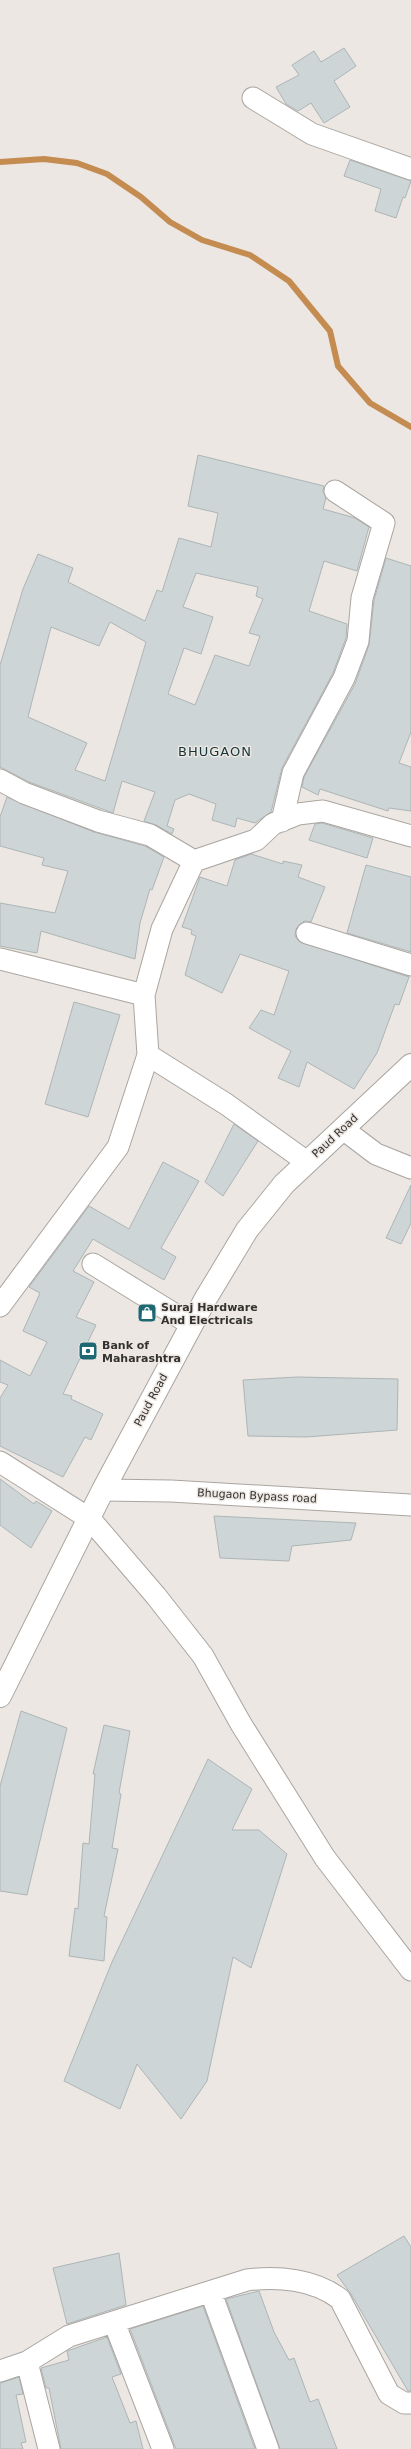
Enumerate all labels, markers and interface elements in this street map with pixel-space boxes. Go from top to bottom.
district label: BHUGAON [178,744,252,759]
street label: Paud Road [309,1111,361,1161]
place label: Suraj Hardware And Electricals [161,1301,258,1327]
shop icon: Suraj Hardware And Electricals [136,1302,158,1324]
place label: Bank of Maharashtra [102,1339,181,1365]
bank icon: Bank of Maharashtra [77,1340,99,1362]
street label: Paud Road [132,1371,170,1429]
street label: Bhugaon Bypass road [197,1486,317,1506]

